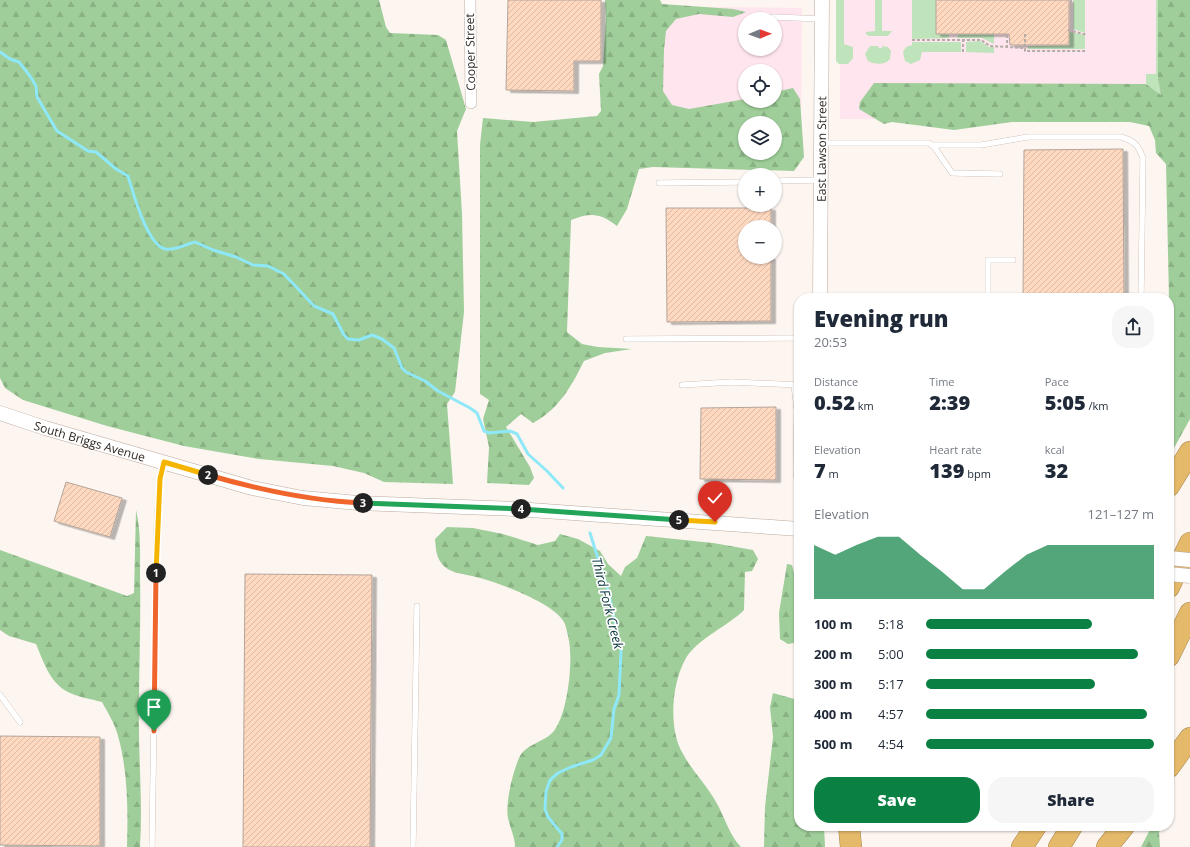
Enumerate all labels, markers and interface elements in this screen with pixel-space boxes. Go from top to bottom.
north arrow [738,12,782,56]
map controls [738,12,782,264]
street label: Cooper Street [461,13,479,91]
button: locate [738,64,782,108]
street label: East Lawson Street [812,96,830,202]
button: layers [738,116,782,160]
button: + [738,168,782,212]
button: − [738,220,782,264]
text: Evening run [814,303,949,333]
button: share [1112,306,1154,348]
text: 20:53 [814,333,847,351]
text: Distance [814,374,858,389]
text: Time [929,374,955,389]
text: Pace [1045,374,1069,389]
text: 0.52 [814,389,855,416]
text: 2:39 [929,389,970,416]
text: 5:05 [1045,389,1086,416]
text: km [855,398,874,413]
text: /km [1086,398,1108,413]
street label: South Briggs Avenue [32,416,148,465]
text: Elevation [814,442,861,457]
text: Heart rate [929,442,982,457]
text: kcal [1045,442,1065,457]
text: 7 [814,457,826,484]
text: 139 [929,457,964,484]
text: 32 [1045,457,1068,484]
pin: 2 [198,465,218,485]
text: m [826,466,839,481]
text: bpm [964,466,991,481]
text: 2 [205,467,211,482]
pin [698,481,732,522]
icon: check [704,487,726,509]
pin: 3 [353,493,373,513]
text: 3 [360,495,366,510]
pin: 4 [511,499,531,519]
text: 4 [518,501,524,516]
text: Elevation [814,505,869,523]
text: 121–127 m [1087,505,1154,523]
pin: 5 [669,510,689,530]
text: 5 [676,512,682,527]
water label: Third Fork Creek [588,555,628,651]
pin: 1 [146,563,166,583]
text: 1 [153,565,159,580]
text: 100 m [814,615,852,633]
text: 5:18 [878,615,904,633]
text: 200 m [814,645,852,663]
text: 5:00 [878,645,904,663]
text: 300 m [814,675,852,693]
text: 5:17 [878,675,904,693]
pin [137,690,171,731]
icon: arrive [143,696,165,718]
text: 400 m [814,705,852,723]
text: 4:57 [878,705,904,723]
text: 500 m [814,735,852,753]
text: 4:54 [878,735,904,753]
button: Save [814,777,980,823]
button: Share [988,777,1154,823]

